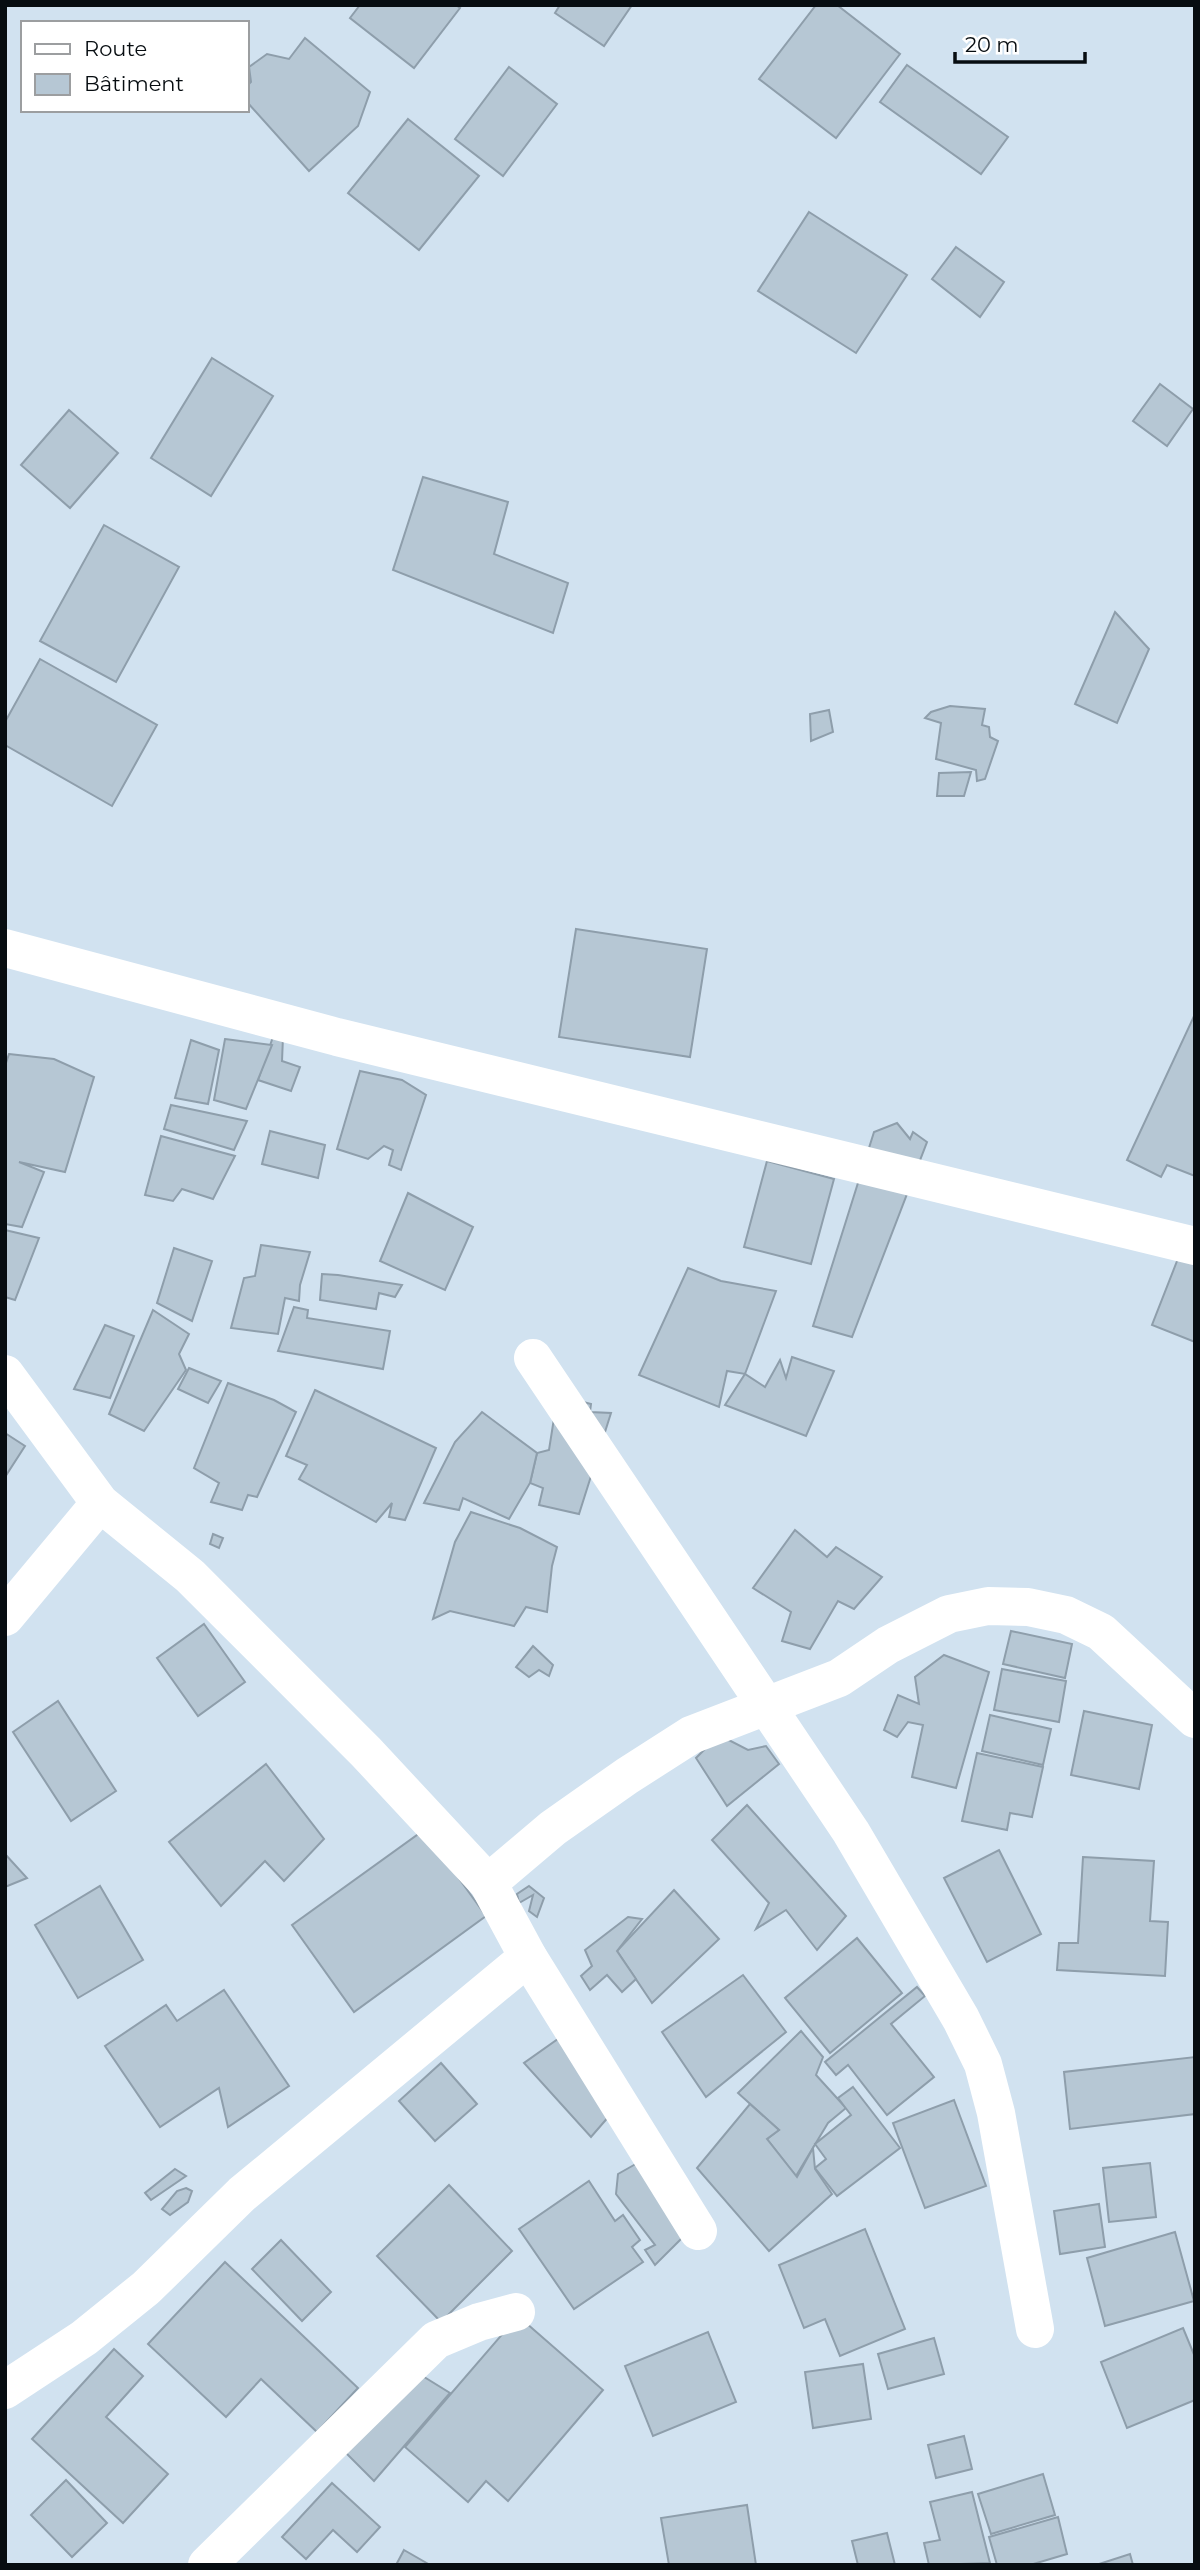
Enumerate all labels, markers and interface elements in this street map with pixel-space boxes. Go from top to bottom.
legend [21,21,248,112]
scale bar [955,21,1084,65]
text: 20 m [965,32,1019,57]
text: Route [84,36,147,61]
text: Bâtiment [84,71,184,96]

